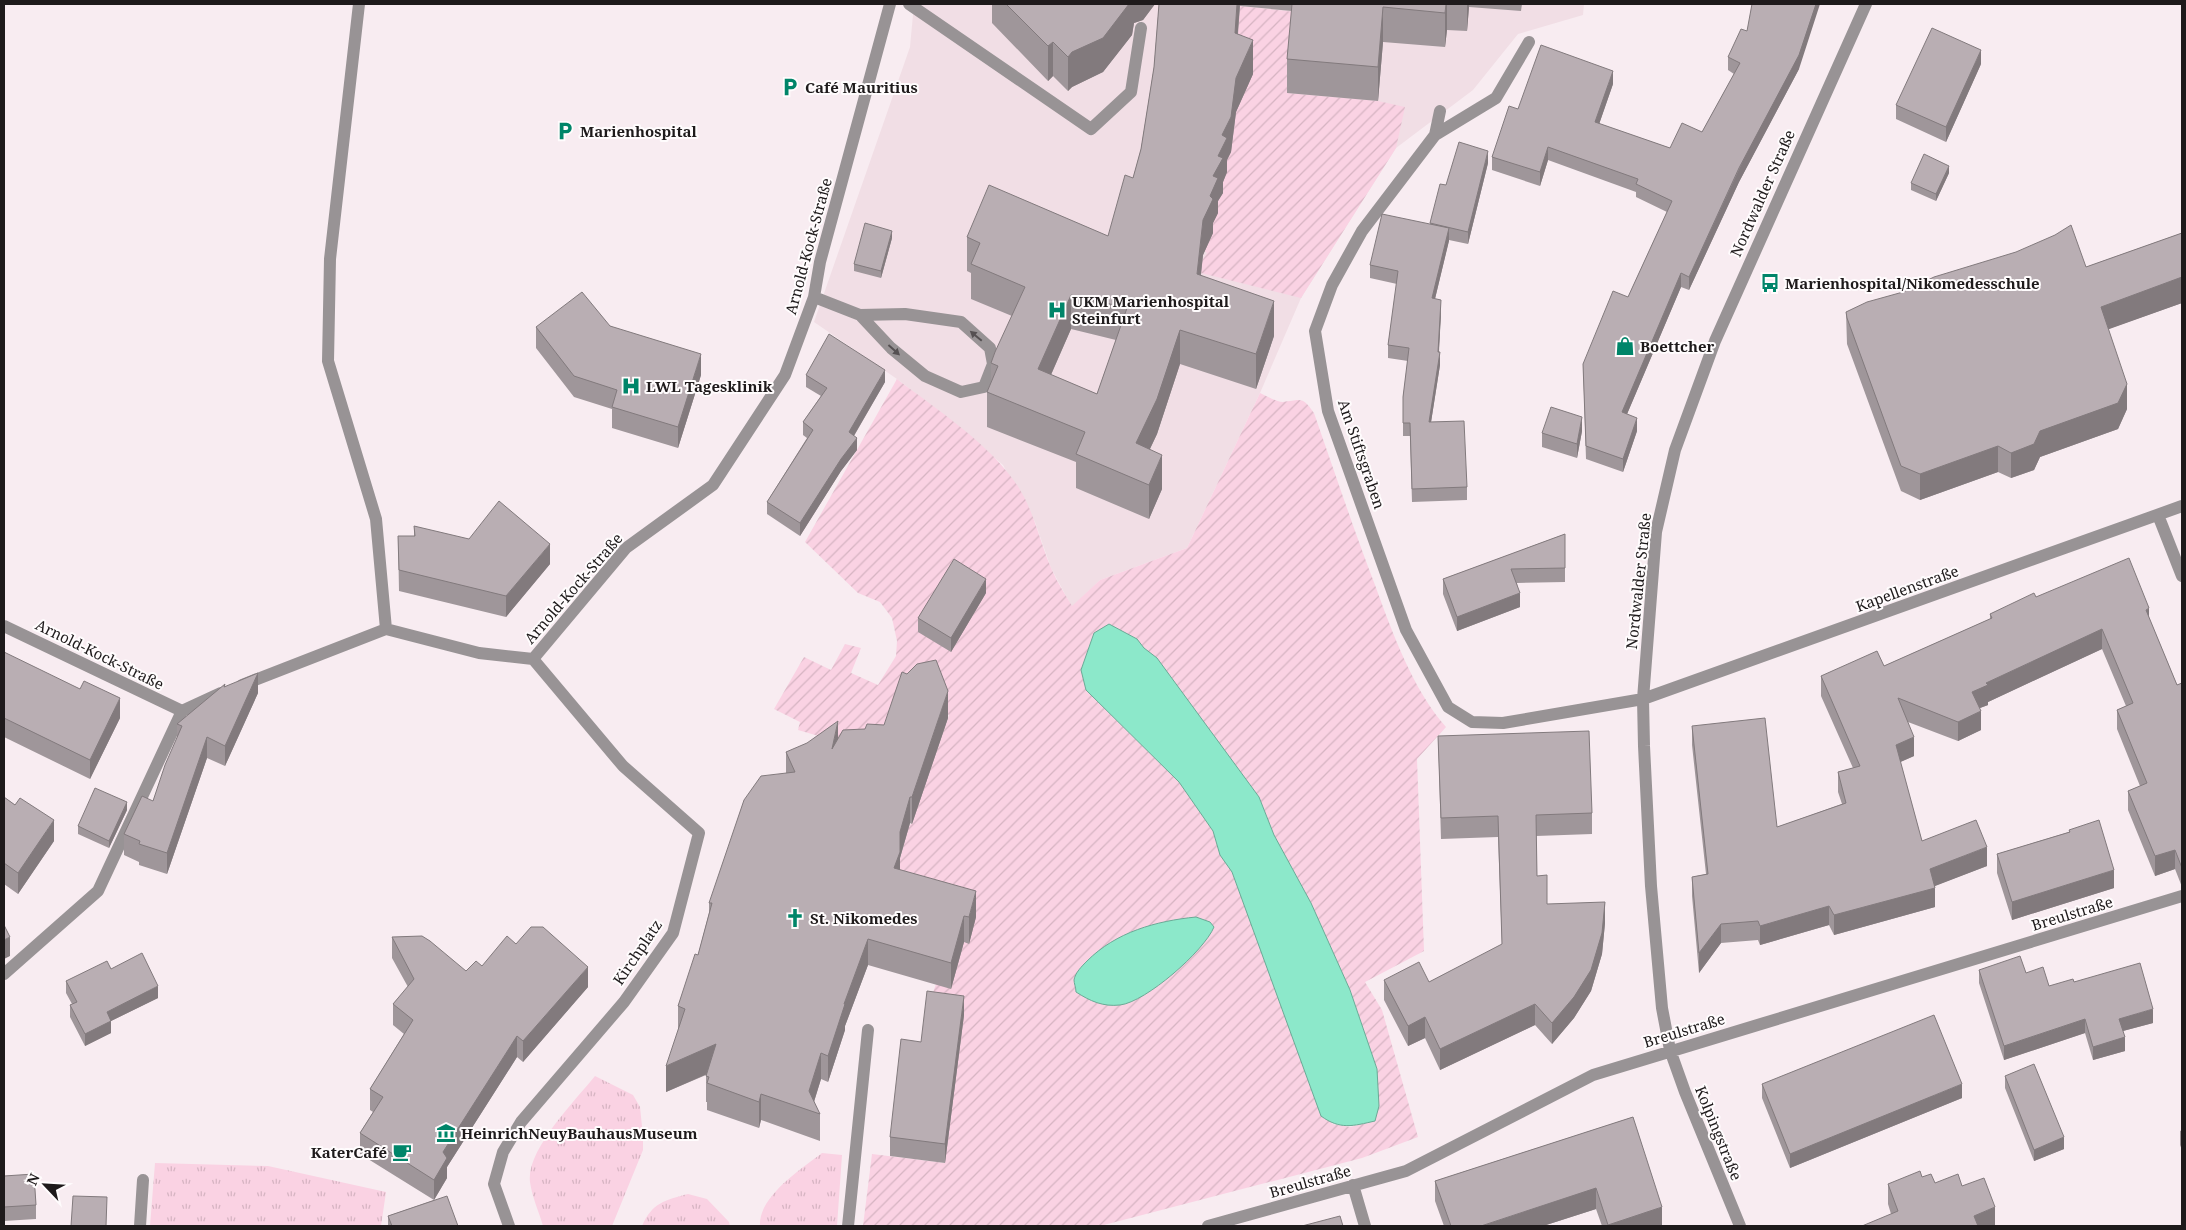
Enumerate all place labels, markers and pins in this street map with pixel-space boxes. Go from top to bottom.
parking icon: Café Mauritius [779,76,801,98]
place label: Café Mauritius [805,77,918,97]
parking icon: Marienhospital [554,120,576,142]
place label: Marienhospital [580,121,697,141]
bus stop icon: Marienhospital/Nikomedesschule [1759,272,1781,294]
place label: Marienhospital/Nikomedesschule [1785,273,2040,293]
place label: UKM Marienhospital Steinfurt [1072,291,1230,328]
hospital icon: UKM Marienhospital Steinfurt [1046,299,1068,321]
shop icon: Boettcher [1614,335,1636,357]
place label: Boettcher [1640,336,1715,356]
hospital icon: LWL Tagesklinik [620,375,642,397]
place label: LWL Tagesklinik [646,376,773,396]
church icon: St. Nikomedes [784,907,806,929]
place label: St. Nikomedes [810,908,918,928]
museum icon: HeinrichNeuyBauhausMuseum [435,1122,457,1144]
place label: HeinrichNeuyBauhausMuseum [461,1123,698,1143]
cafe icon: KaterCafé [391,1141,413,1163]
place label: KaterCafé [311,1142,387,1162]

